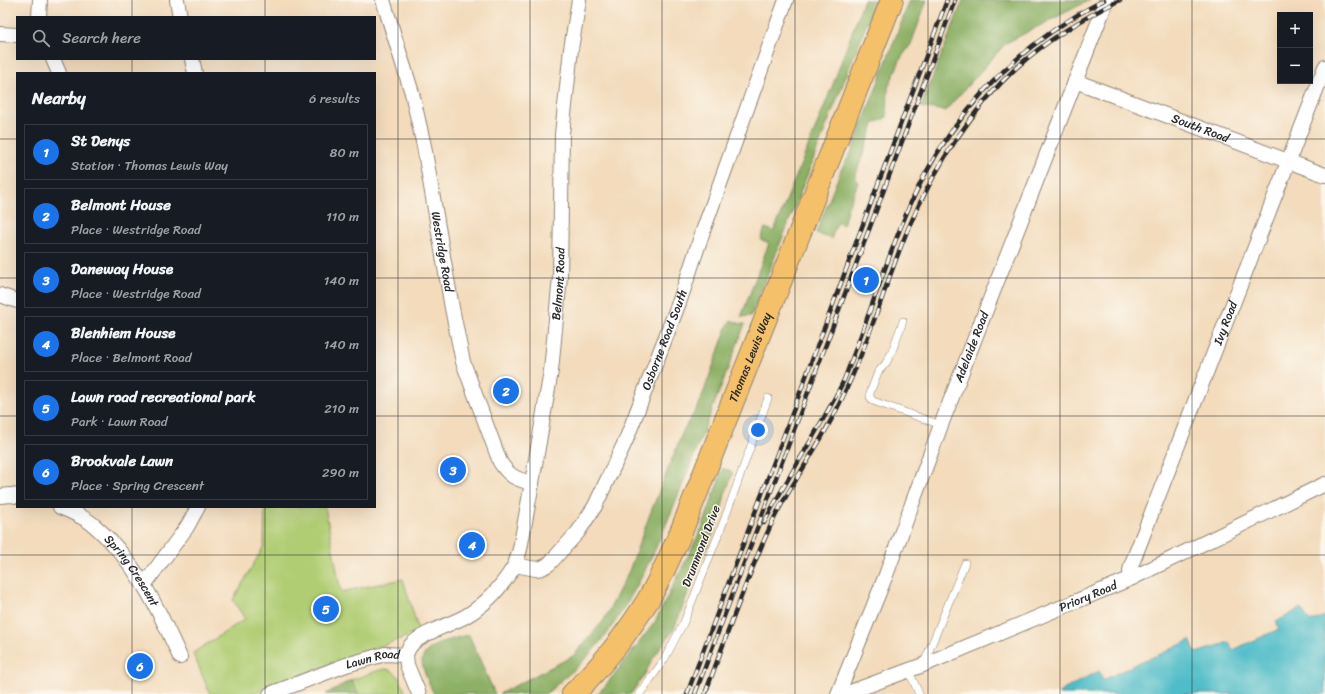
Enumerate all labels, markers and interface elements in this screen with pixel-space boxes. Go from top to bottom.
map controls [1277,12,1313,84]
button: + [1277,12,1313,48]
search box [16,16,376,60]
text: Search here [62,25,141,51]
icon: search [30,27,52,49]
button: − [1277,48,1313,84]
text: Nearby [32,83,86,113]
text: 6 results [309,87,360,110]
street label: South Road [1168,107,1233,149]
text: St Denys [71,128,130,154]
text: 1 [43,141,49,164]
text: 80 m [330,141,359,164]
text: Station · Thomas Lewis Way [71,154,228,177]
text: Belmont House [71,192,171,218]
text: 2 [42,205,50,228]
text: 110 m [326,205,359,228]
street label: Westridge Road [424,210,460,294]
text: Place · Westridge Road [71,218,201,241]
street label: Belmont Road [545,247,571,321]
text: Daneway House [71,256,173,282]
pin: 1 [853,265,879,295]
text: 3 [42,269,50,292]
text: 140 m [324,269,359,292]
text: Place · Westridge Road [71,282,201,305]
street label: Osborne Road South [635,287,694,394]
street label: Ivy Road [1207,297,1244,349]
street label: Adelaide Road [947,307,996,386]
street label: Thomas Lewis Way [722,308,778,406]
text: Blenhiem House [71,320,176,346]
text: 4 [42,333,50,356]
text: 140 m [324,333,359,356]
text: Place · Belmont Road [71,346,192,369]
pin: 2 [493,376,519,406]
text: Lawn road recreational park [71,384,255,410]
text: 5 [42,397,50,420]
text: 210 m [324,397,359,420]
text: Park · Lawn Road [71,410,168,433]
your location [748,420,768,440]
text: Brookvale Lawn [71,448,173,474]
pin: 3 [440,455,466,485]
text: 6 [42,461,50,484]
text: 290 m [322,461,359,484]
text: Place · Spring Crescent [71,474,204,497]
street label: Drummond Drive [675,502,727,590]
street label: Spring Crescent [99,529,166,612]
pin: 4 [459,530,485,560]
street label: Priory Road [1055,574,1122,618]
pin: 5 [313,594,339,624]
street label: Lawn Road [343,643,401,676]
pin: 6 [127,651,153,681]

